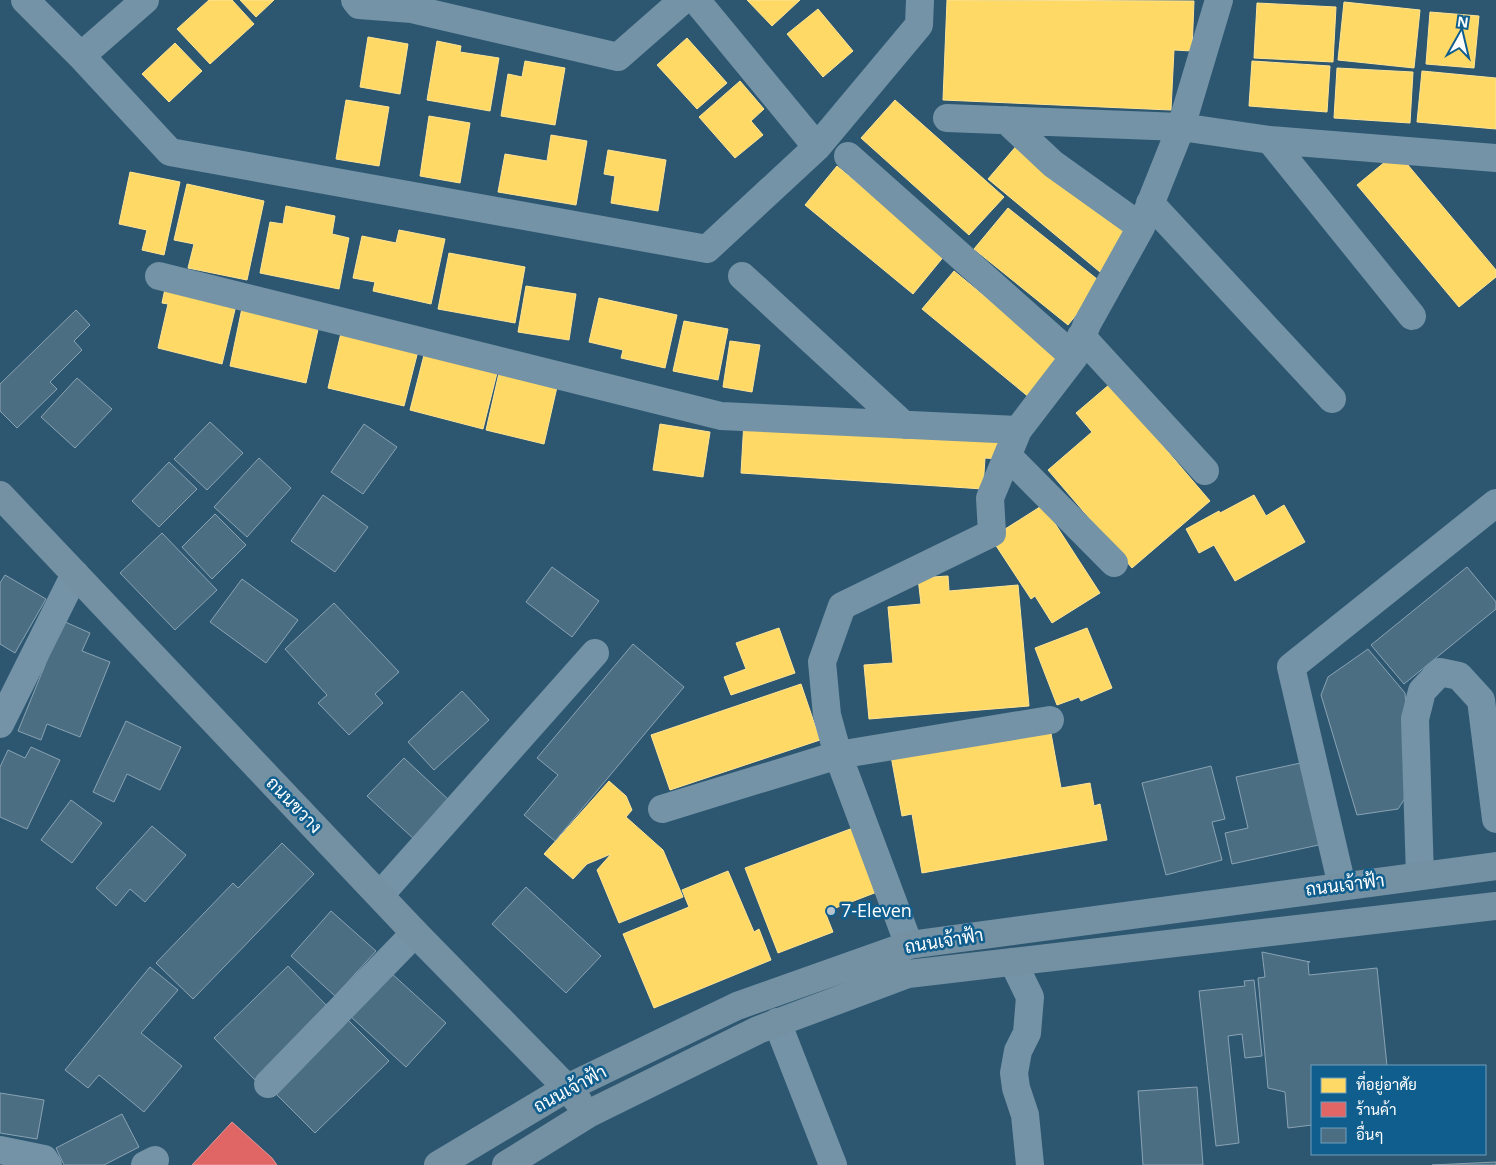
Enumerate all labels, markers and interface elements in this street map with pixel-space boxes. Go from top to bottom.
north arrow [1436,10,1486,60]
text: N [1456,11,1470,32]
street label: ถนนขวาง [262,771,328,838]
street label: ถนนเจ้าฟ้า [1304,867,1386,901]
place label: 7-Eleven [841,898,912,922]
marker: 7-Eleven [825,905,837,917]
street label: ถนนเจ้าฟ้า [903,922,985,958]
street label: ถนนเจ้าฟ้า [529,1059,610,1117]
legend [1311,1065,1486,1155]
text: ที่อยู่อาศัย [1356,1070,1417,1095]
text: ร้านค้า [1356,1099,1396,1119]
text: อื่นๆ [1356,1120,1384,1144]

